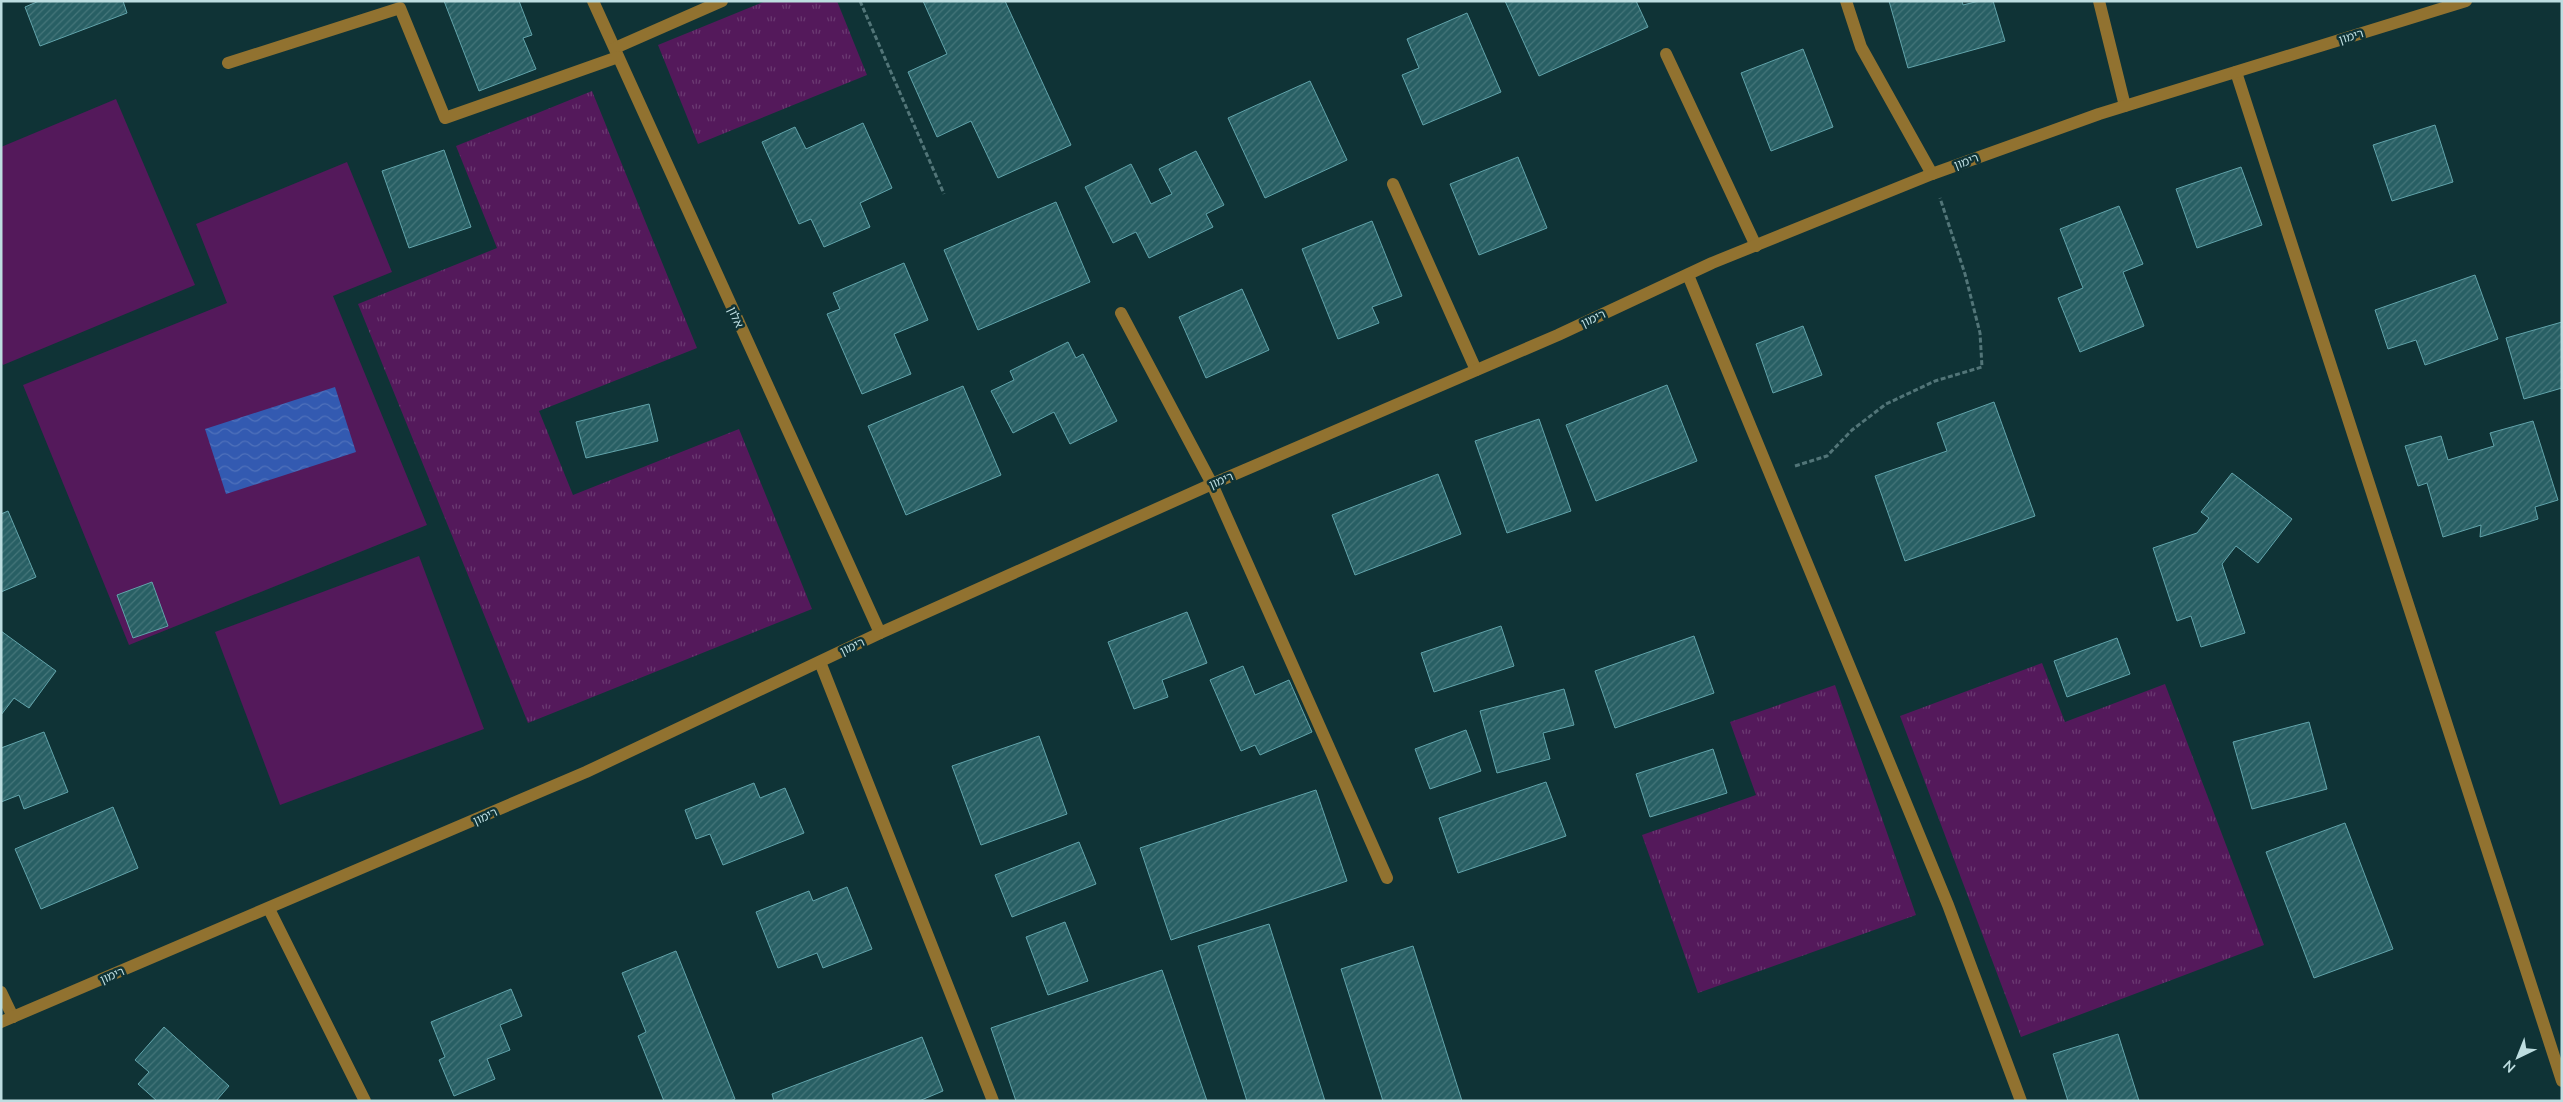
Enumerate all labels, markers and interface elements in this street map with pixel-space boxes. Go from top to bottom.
street label: רימון [2337,25,2365,47]
street label: רימון [1952,150,1980,172]
street label: אלון [725,304,747,330]
street label: רימון [1578,306,1608,330]
street label: רימון [1206,468,1236,492]
street label: רימון [837,634,867,658]
street label: רימון [470,804,500,828]
street label: רימון [97,963,127,987]
north arrow [2493,1032,2543,1082]
text: N [2499,1056,2519,1077]

